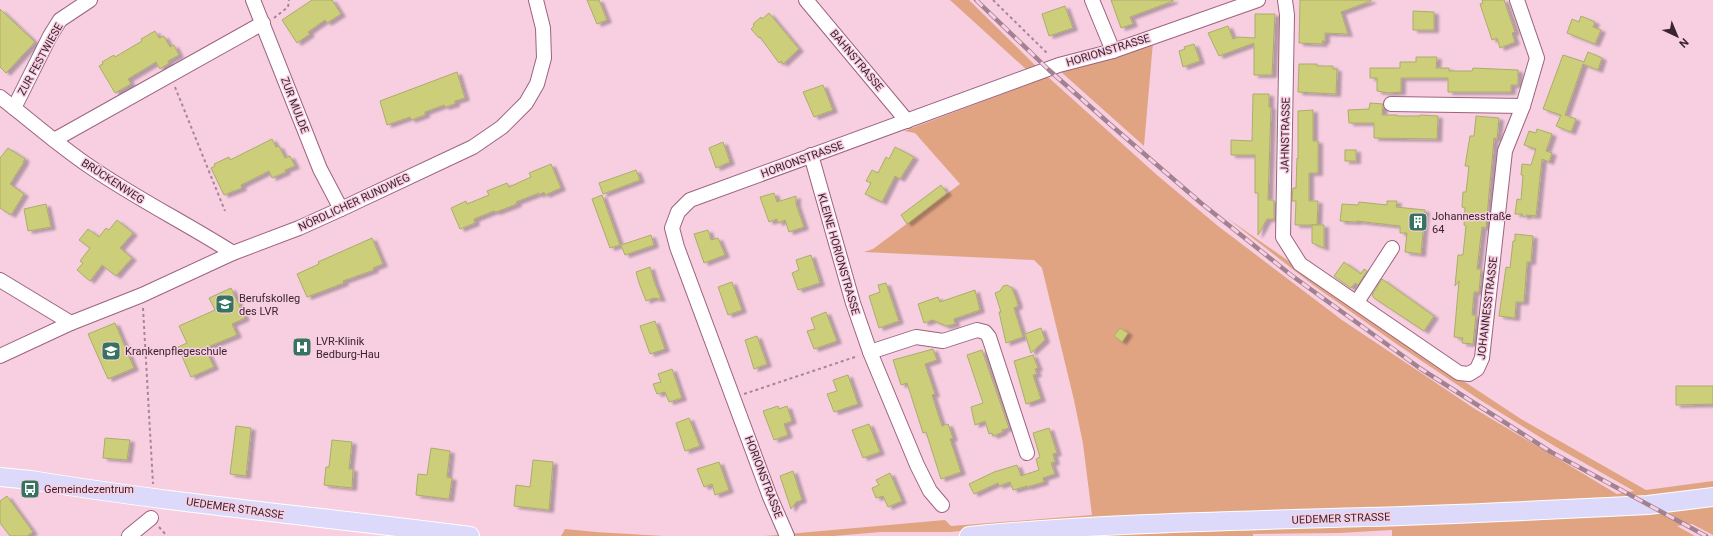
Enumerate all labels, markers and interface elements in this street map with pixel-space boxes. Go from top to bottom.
north arrow [1657,16,1697,56]
street label: ZUR FESTWIESE [15,21,66,98]
street label: BAHNSTRASSE [827,27,886,94]
street label: HORIONSTRASSE [1065,32,1152,69]
text: N [1676,35,1691,50]
street label: ZUR MULDE [278,75,311,135]
street label: JAHNSTRASSE [1278,97,1293,173]
street label: HORIONSTRASSE [759,138,845,180]
street label: BRÜCKENWEG [79,156,147,207]
street label: NÖRDLICHER RUNDWEG [296,171,412,234]
street label: KLEINE HORIONSTRASSE [815,192,862,316]
place label: Johannesstraße 64 [1432,210,1511,236]
building icon: Johannesstraße 64 [1407,211,1429,233]
street label: JOHANNESSTRASSE [1475,256,1500,360]
place label: Berufskolleg des LVR [239,292,300,318]
school or university icon: Berufskolleg des LVR [214,293,236,315]
place label: LVR-Klinik Bedburg-Hau [316,335,380,361]
hospital icon: LVR-Klinik Bedburg-Hau [291,336,313,358]
school or university icon: Krankenpflegeschule [100,340,122,362]
place label: Krankenpflegeschule [125,345,227,358]
street label: HORIONSTRASSE [742,434,785,520]
bus stop icon: Gemeindezentrum [19,478,41,500]
place label: Gemeindezentrum [44,483,134,496]
street label: UEDEMER STRASSE [185,495,285,522]
street label: UEDEMER STRASSE [1292,510,1391,527]

